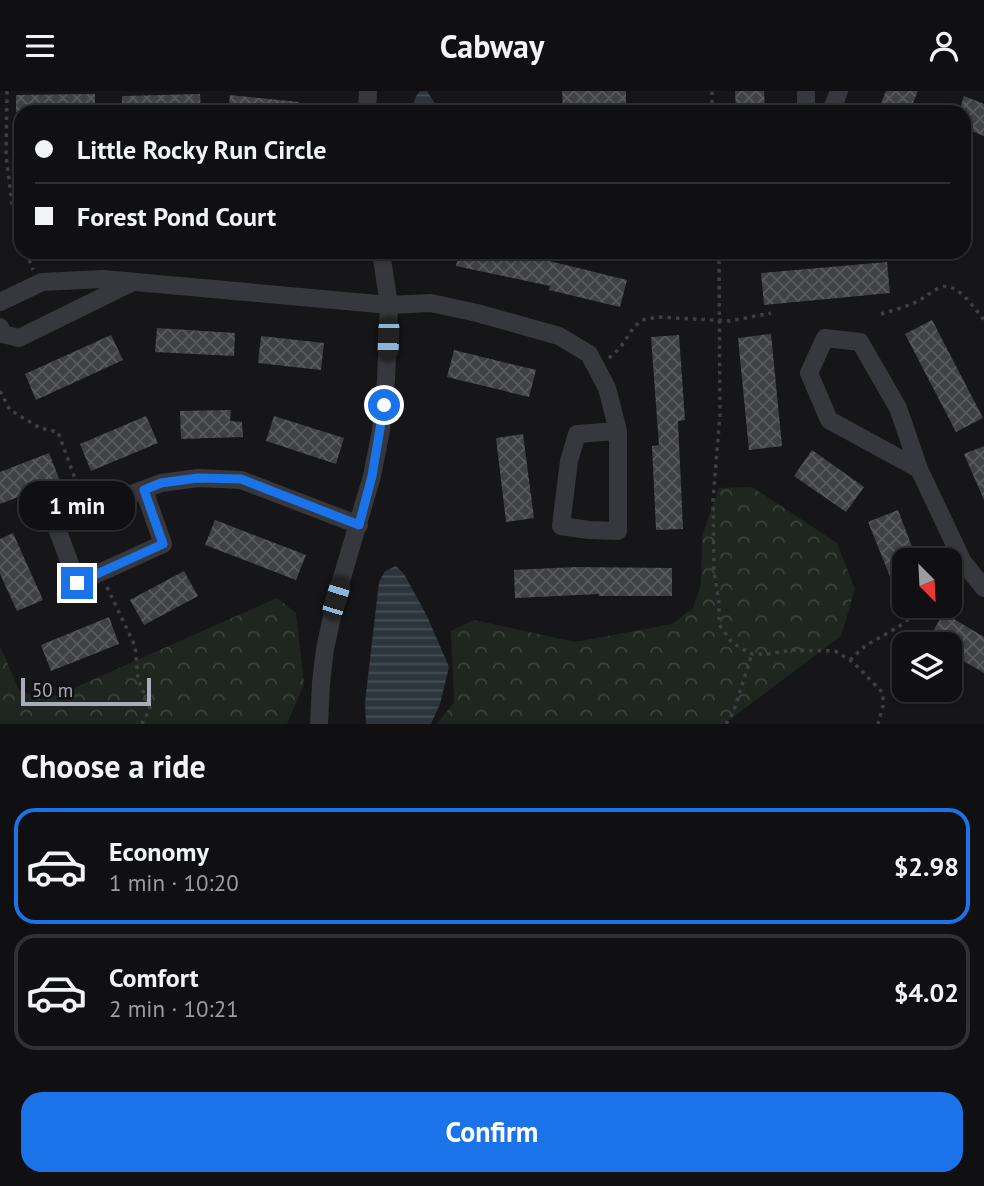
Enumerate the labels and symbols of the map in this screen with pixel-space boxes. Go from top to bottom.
car [377,318,400,360]
route start [368,389,400,421]
callout: 1 min [19,482,135,531]
north arrow [892,548,962,618]
route end [61,567,93,599]
car [320,575,353,621]
scale bar [21,675,150,707]

